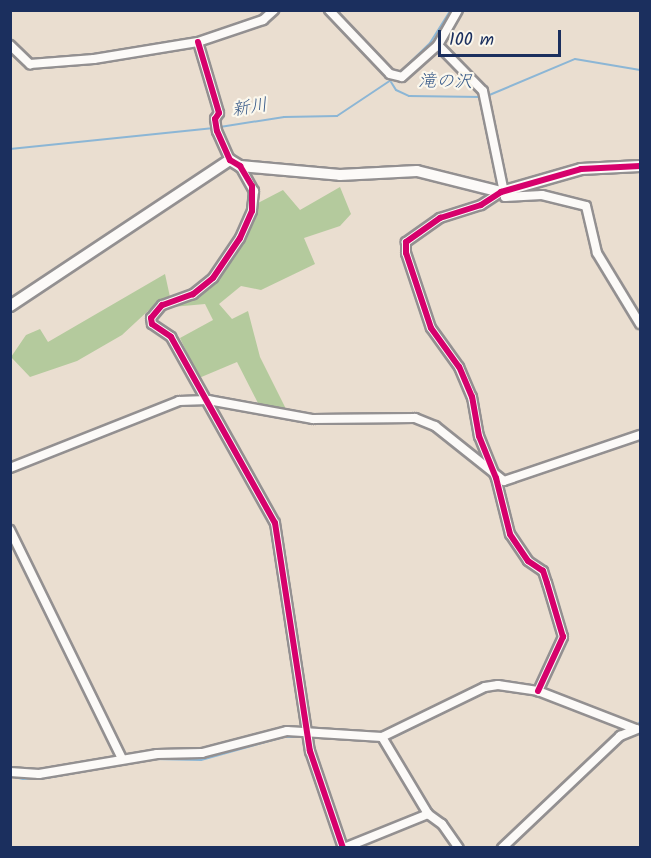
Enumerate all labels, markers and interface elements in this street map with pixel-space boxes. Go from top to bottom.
scale bar [441,18,564,56]
text: 100 m [449,26,494,55]
water label: 滝の沢 [418,72,472,94]
water label: 新川 [231,96,269,122]

